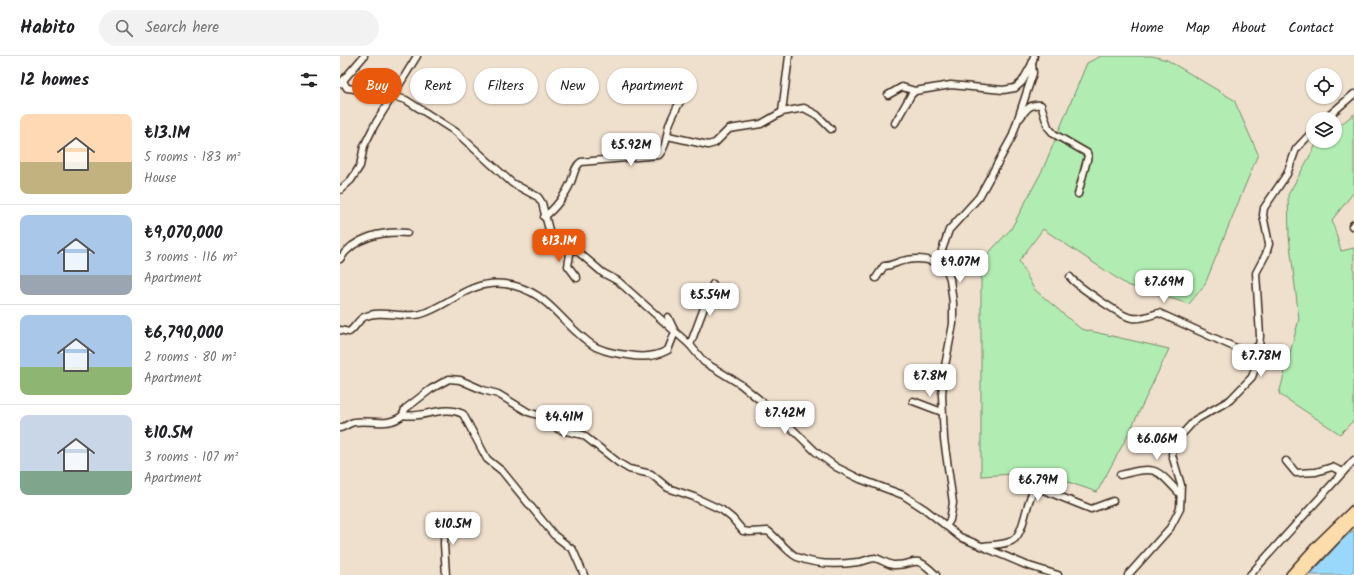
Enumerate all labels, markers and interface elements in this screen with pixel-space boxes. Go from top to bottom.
search box [99,10,379,46]
text: Habito [20,13,75,43]
text: Search here [145,16,219,40]
icon: search [113,17,135,39]
text: Home [1130,17,1164,39]
text: Map [1186,17,1210,39]
text: About [1232,17,1266,39]
text: Contact [1288,17,1334,39]
text: 12 homes [20,67,89,94]
chip: Buy [352,68,402,104]
chip: Rent [410,68,466,104]
chip: Filters [474,68,538,104]
chip: New [546,68,599,104]
chip: Apartment [607,68,697,104]
map controls [1306,68,1342,148]
button: locate [1306,68,1342,104]
icon: filters [298,69,320,91]
button: layers [1306,112,1342,148]
text: ₺13.1M [144,120,190,147]
icon: home [52,130,100,178]
pin: ₺5.92M [598,133,664,167]
text: ₺5.92M [611,135,651,156]
text: 5 rooms · 183 m² [144,147,241,168]
text: House [144,168,176,189]
text: ₺9,070,000 [144,220,223,247]
pin: ₺13.1M [526,229,592,263]
icon: home [52,231,100,279]
text: ₺13.1M [541,231,577,252]
text: 3 rooms · 116 m² [144,247,237,268]
pin: ₺9.07M [927,250,993,284]
text: ₺9.07M [940,252,980,273]
text: Apartment [144,268,202,289]
pin: ₺7.69M [1131,270,1197,304]
text: ₺7.69M [1144,272,1184,293]
pin: ₺5.54M [677,283,743,317]
text: ₺5.54M [690,285,730,306]
text: ₺6,790,000 [144,320,223,347]
icon: home [52,331,100,379]
pin: ₺7.78M [1228,344,1294,378]
text: ₺7.78M [1241,346,1281,367]
text: 2 rooms · 80 m² [144,347,236,368]
pin: ₺7.8M [902,364,958,398]
text: ₺7.8M [913,366,947,387]
text: Apartment [144,368,202,389]
pin: ₺7.42M [752,401,818,435]
text: ₺7.42M [765,403,805,424]
pin: ₺4.41M [531,405,597,439]
text: ₺4.41M [545,407,583,428]
text: ₺10.5M [144,420,193,447]
pin: ₺6.06M [1124,427,1190,461]
text: ₺6.06M [1137,429,1177,450]
icon: home [52,431,100,479]
text: 3 rooms · 107 m² [144,447,238,468]
text: Apartment [144,468,202,489]
pin: ₺6.79M [1005,468,1071,502]
text: ₺6.79M [1018,470,1058,491]
pin: ₺10.5M [420,512,486,546]
text: ₺10.5M [434,514,472,535]

